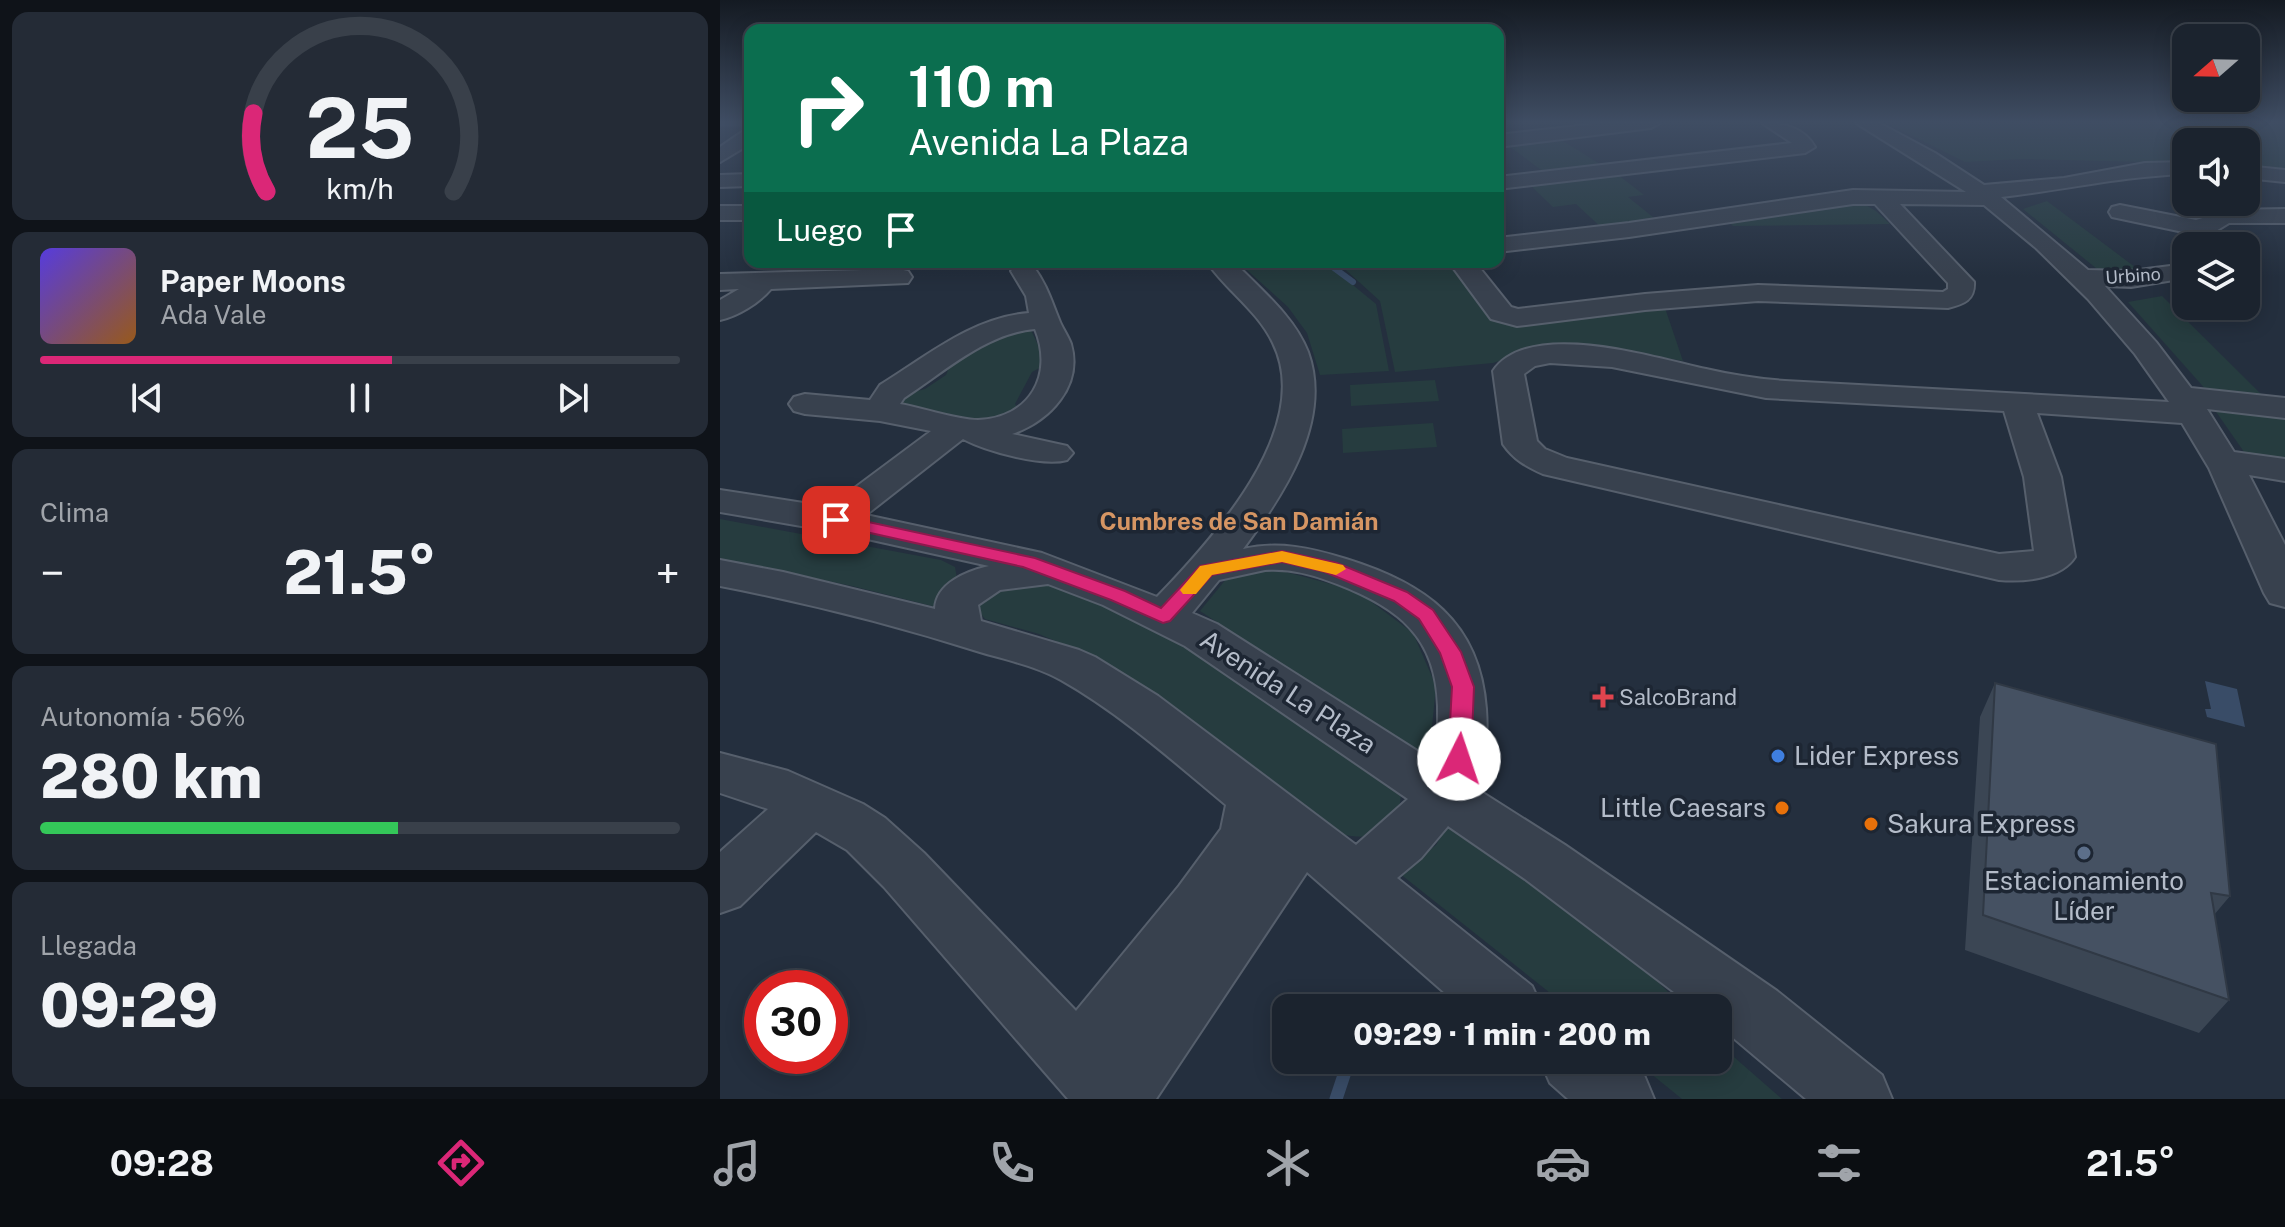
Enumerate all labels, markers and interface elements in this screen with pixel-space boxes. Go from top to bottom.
north arrow [2172,24,2260,112]
map controls [2172,24,2260,320]
text: 110 m [908,54,1055,120]
icon: right [776,56,880,160]
text: 25 [306,79,414,177]
text: Avenida La Plaza [908,121,1189,163]
button: sound [2172,128,2260,216]
text: km/h [326,172,394,205]
icon: arrive [879,208,923,252]
text: Luego [776,212,863,248]
button: layers [2172,232,2260,320]
text: Paper Moons [160,263,346,299]
street label: Urbino [2105,263,2161,288]
text: Ada Vale [160,299,266,330]
icon: previous [125,376,169,420]
icon: pause [338,376,382,420]
icon: next [551,376,595,420]
pin [802,486,870,554]
text: Clima [40,497,109,528]
icon: arrive [814,498,858,542]
district label: Cumbres de San Damián [1099,507,1379,535]
text: 21.5° [284,537,437,608]
text: − [40,547,64,599]
text: + [656,547,680,599]
street label: Avenida La Plaza [1195,623,1382,760]
place label: SalcoBrand [1619,684,1737,710]
marker: SalcoBrand [1594,688,1612,706]
text: Autonomía · 56% [40,701,245,732]
position arrow [1417,717,1501,801]
place label: Lider Express [1794,740,1959,771]
text: 280 km [40,741,262,812]
marker: Lider Express [1769,747,1787,765]
place label: Little Caesars [1600,792,1766,823]
marker: Little Caesars [1773,799,1791,817]
place label: Sakura Express [1887,808,2076,839]
marker: Sakura Express [1862,815,1880,833]
marker: Estacionamiento Líder [2075,844,2093,862]
place label: Estacionamiento Líder [1984,865,2184,926]
text: Llegada [40,930,137,961]
text: 09:29 [40,970,218,1041]
speed limit sign: 30 [744,970,848,1074]
text: 09:29 · 1 min · 200 m [1353,1016,1651,1052]
icon: directions [433,1135,489,1191]
icon: music [709,1135,765,1191]
icon: phone [984,1135,1040,1191]
icon: climate [1260,1135,1316,1191]
icon: car [1535,1135,1591,1191]
icon: filters [1811,1135,1867,1191]
text: 09:28 [110,1142,214,1184]
text: 21.5° [2086,1142,2175,1184]

